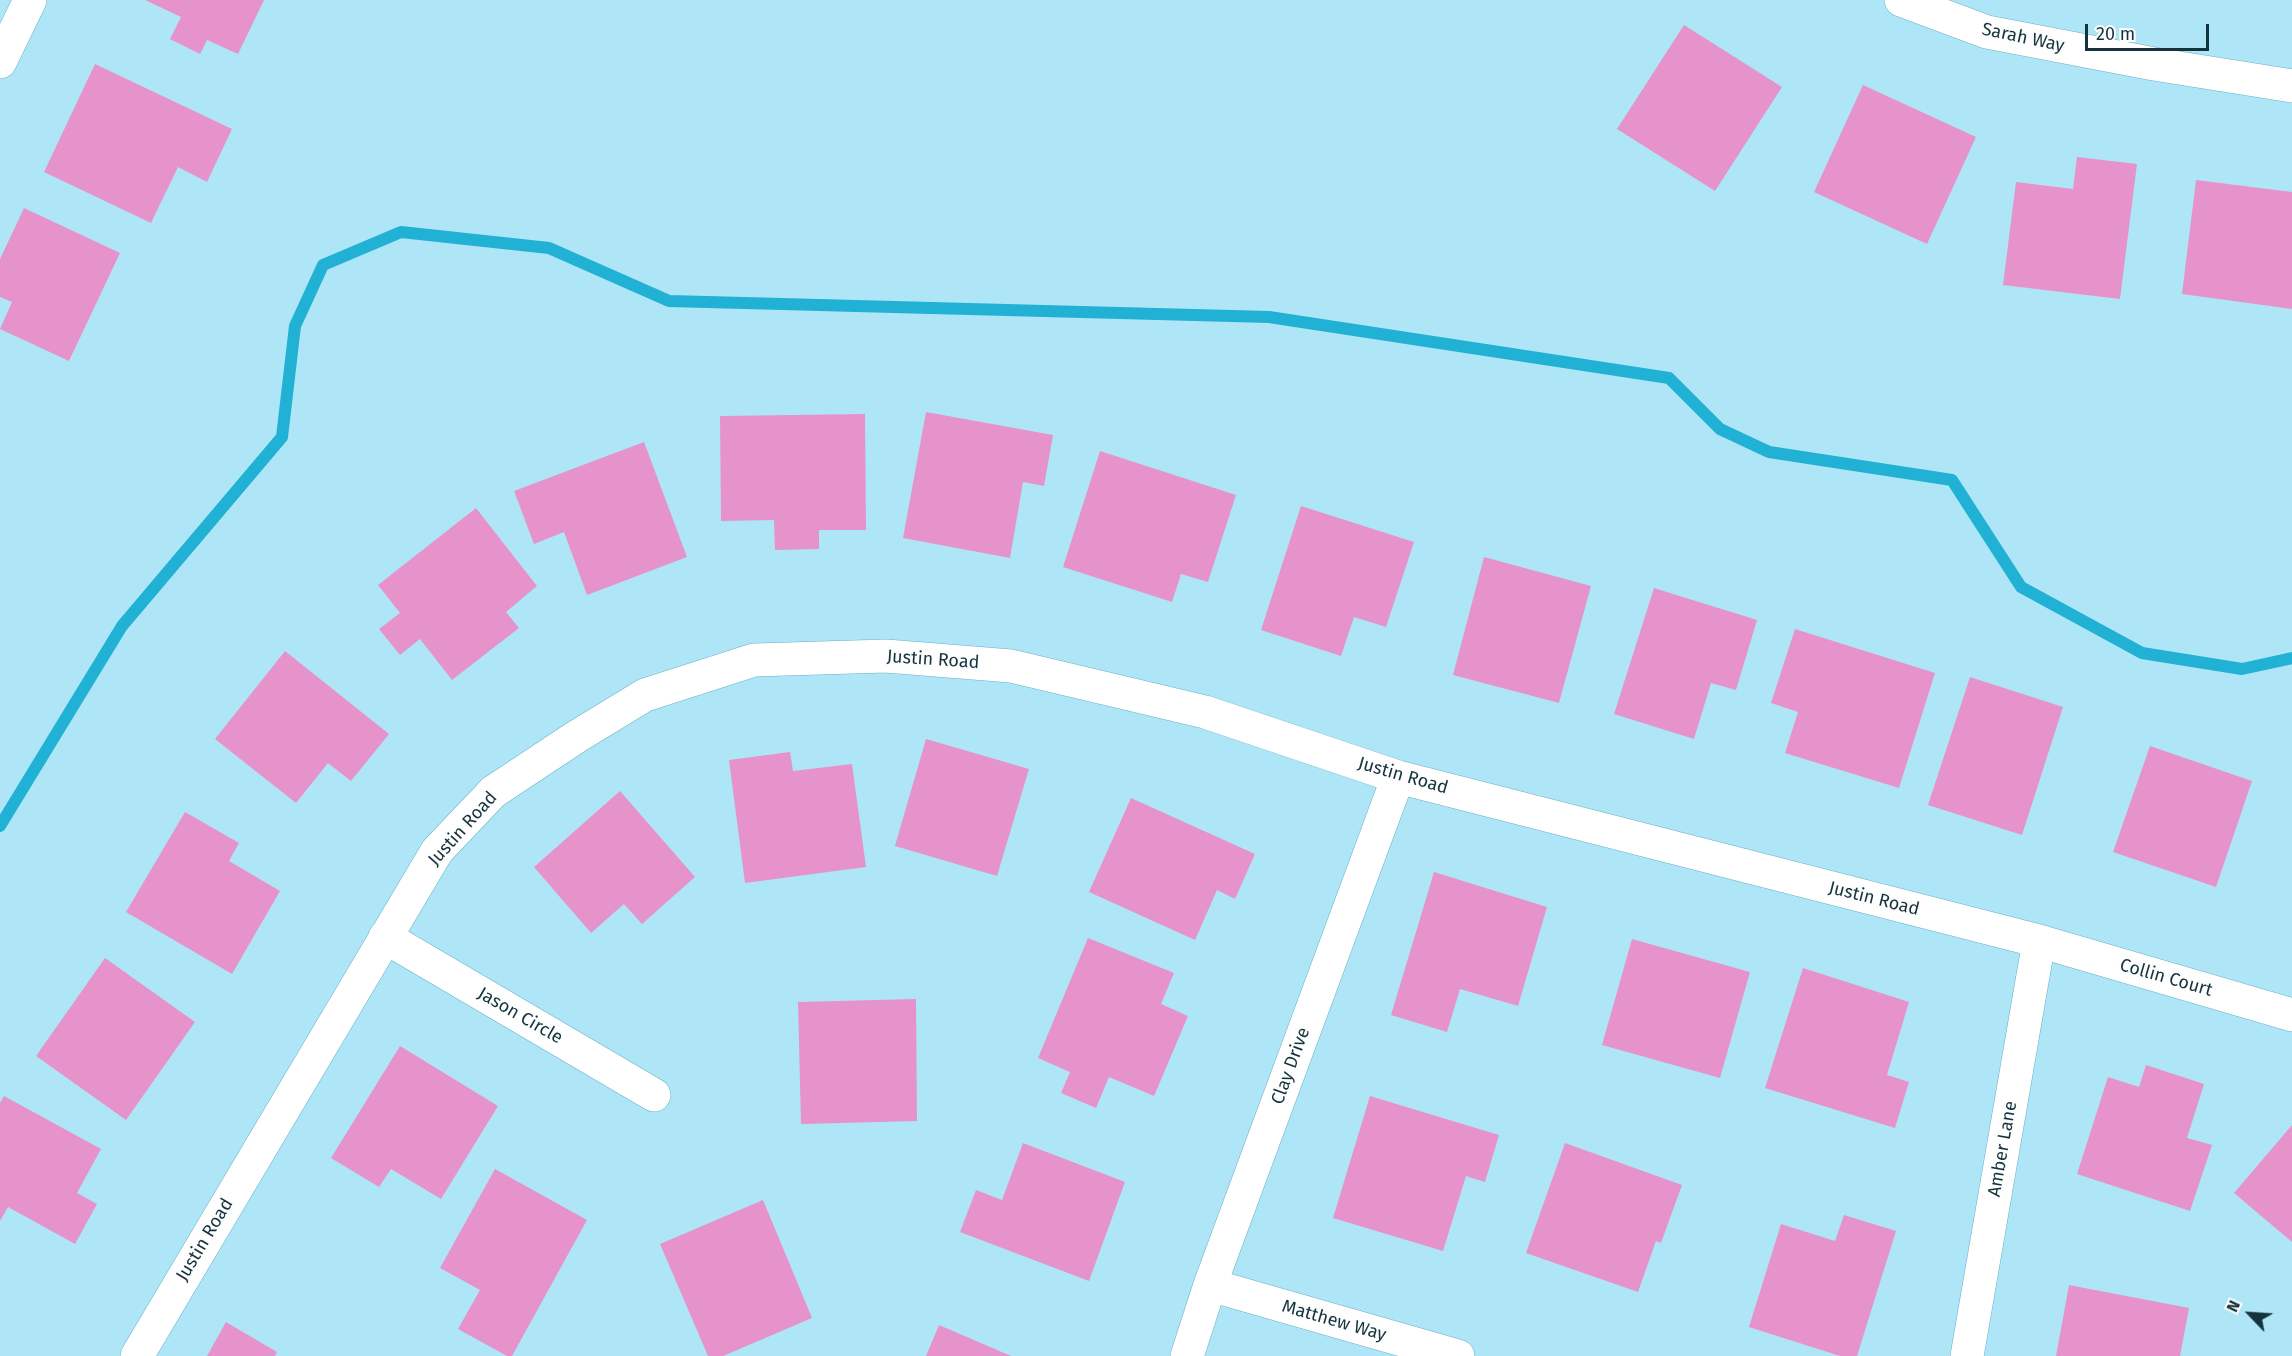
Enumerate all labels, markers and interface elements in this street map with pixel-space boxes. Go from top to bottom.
scale bar [2088,12,2212,50]
street label: Sarah Way [1980,19,2066,57]
text: 20 m [2096,23,2135,45]
street label: Justin Road [886,646,980,674]
street label: Justin Road [1355,753,1451,799]
street label: Justin Road [424,787,502,871]
street label: Justin Road [1826,877,1922,921]
street label: Collin Court [2117,954,2215,1002]
street label: Jason Circle [474,983,566,1049]
street label: Clay Drive [1267,1025,1315,1107]
street label: Amber Lane [1984,1099,2022,1199]
street label: Justin Road [172,1195,238,1285]
north arrow [2220,1284,2280,1344]
street label: Matthew Way [1279,1296,1389,1346]
text: N [2222,1297,2244,1315]

